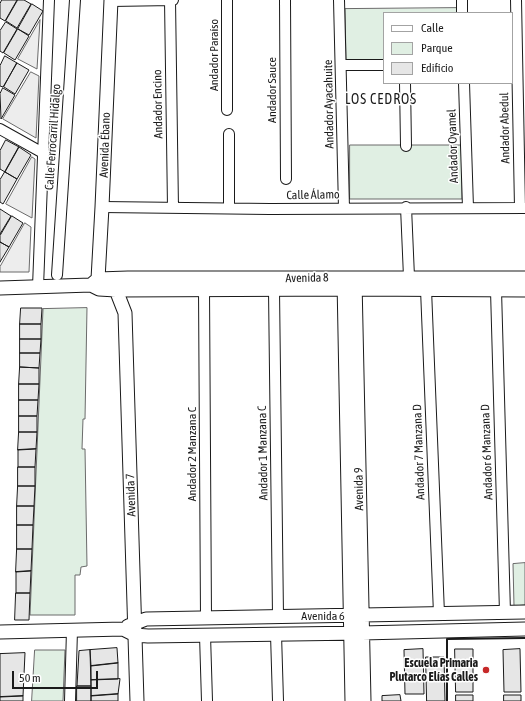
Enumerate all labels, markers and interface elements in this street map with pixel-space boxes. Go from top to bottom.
legend [383,12,513,84]
street label: Andador Paraíso [207,19,221,91]
text: Calle [421,21,444,35]
text: Parque [421,41,453,55]
street label: Andador Sauce [265,57,279,123]
street label: Andador Ayacahuite [321,59,337,149]
text: Edificio [421,61,453,75]
street label: Andador Encino [150,69,166,139]
street label: Calle Ferrocarril Hidalgo [42,83,64,191]
district label: LOS CEDROS [345,92,417,108]
street label: Andador Abedul [497,92,513,164]
street label: Andador Oyamel [445,109,461,183]
street label: Avenida Ébano [97,112,113,178]
street label: Calle Álamo [286,187,340,203]
street label: Avenida 8 [285,270,329,286]
street label: Andador 7 Manzana D [410,404,428,500]
street label: Andador 6 Manzana D [478,404,496,500]
street label: Andador 1 Manzana C [255,406,271,500]
street label: Andador 2 Manzana C [185,407,199,501]
street label: Avenida 9 [351,467,367,511]
street label: Avenida 7 [123,473,139,517]
street label: Avenida 6 [301,609,345,623]
place label: Escuela Primaria Plutarco Elías Calles [389,656,478,684]
scale bar [14,663,100,689]
marker: Escuela Primaria Plutarco Elías Calles [481,665,491,675]
text: 50 m [19,671,41,685]

